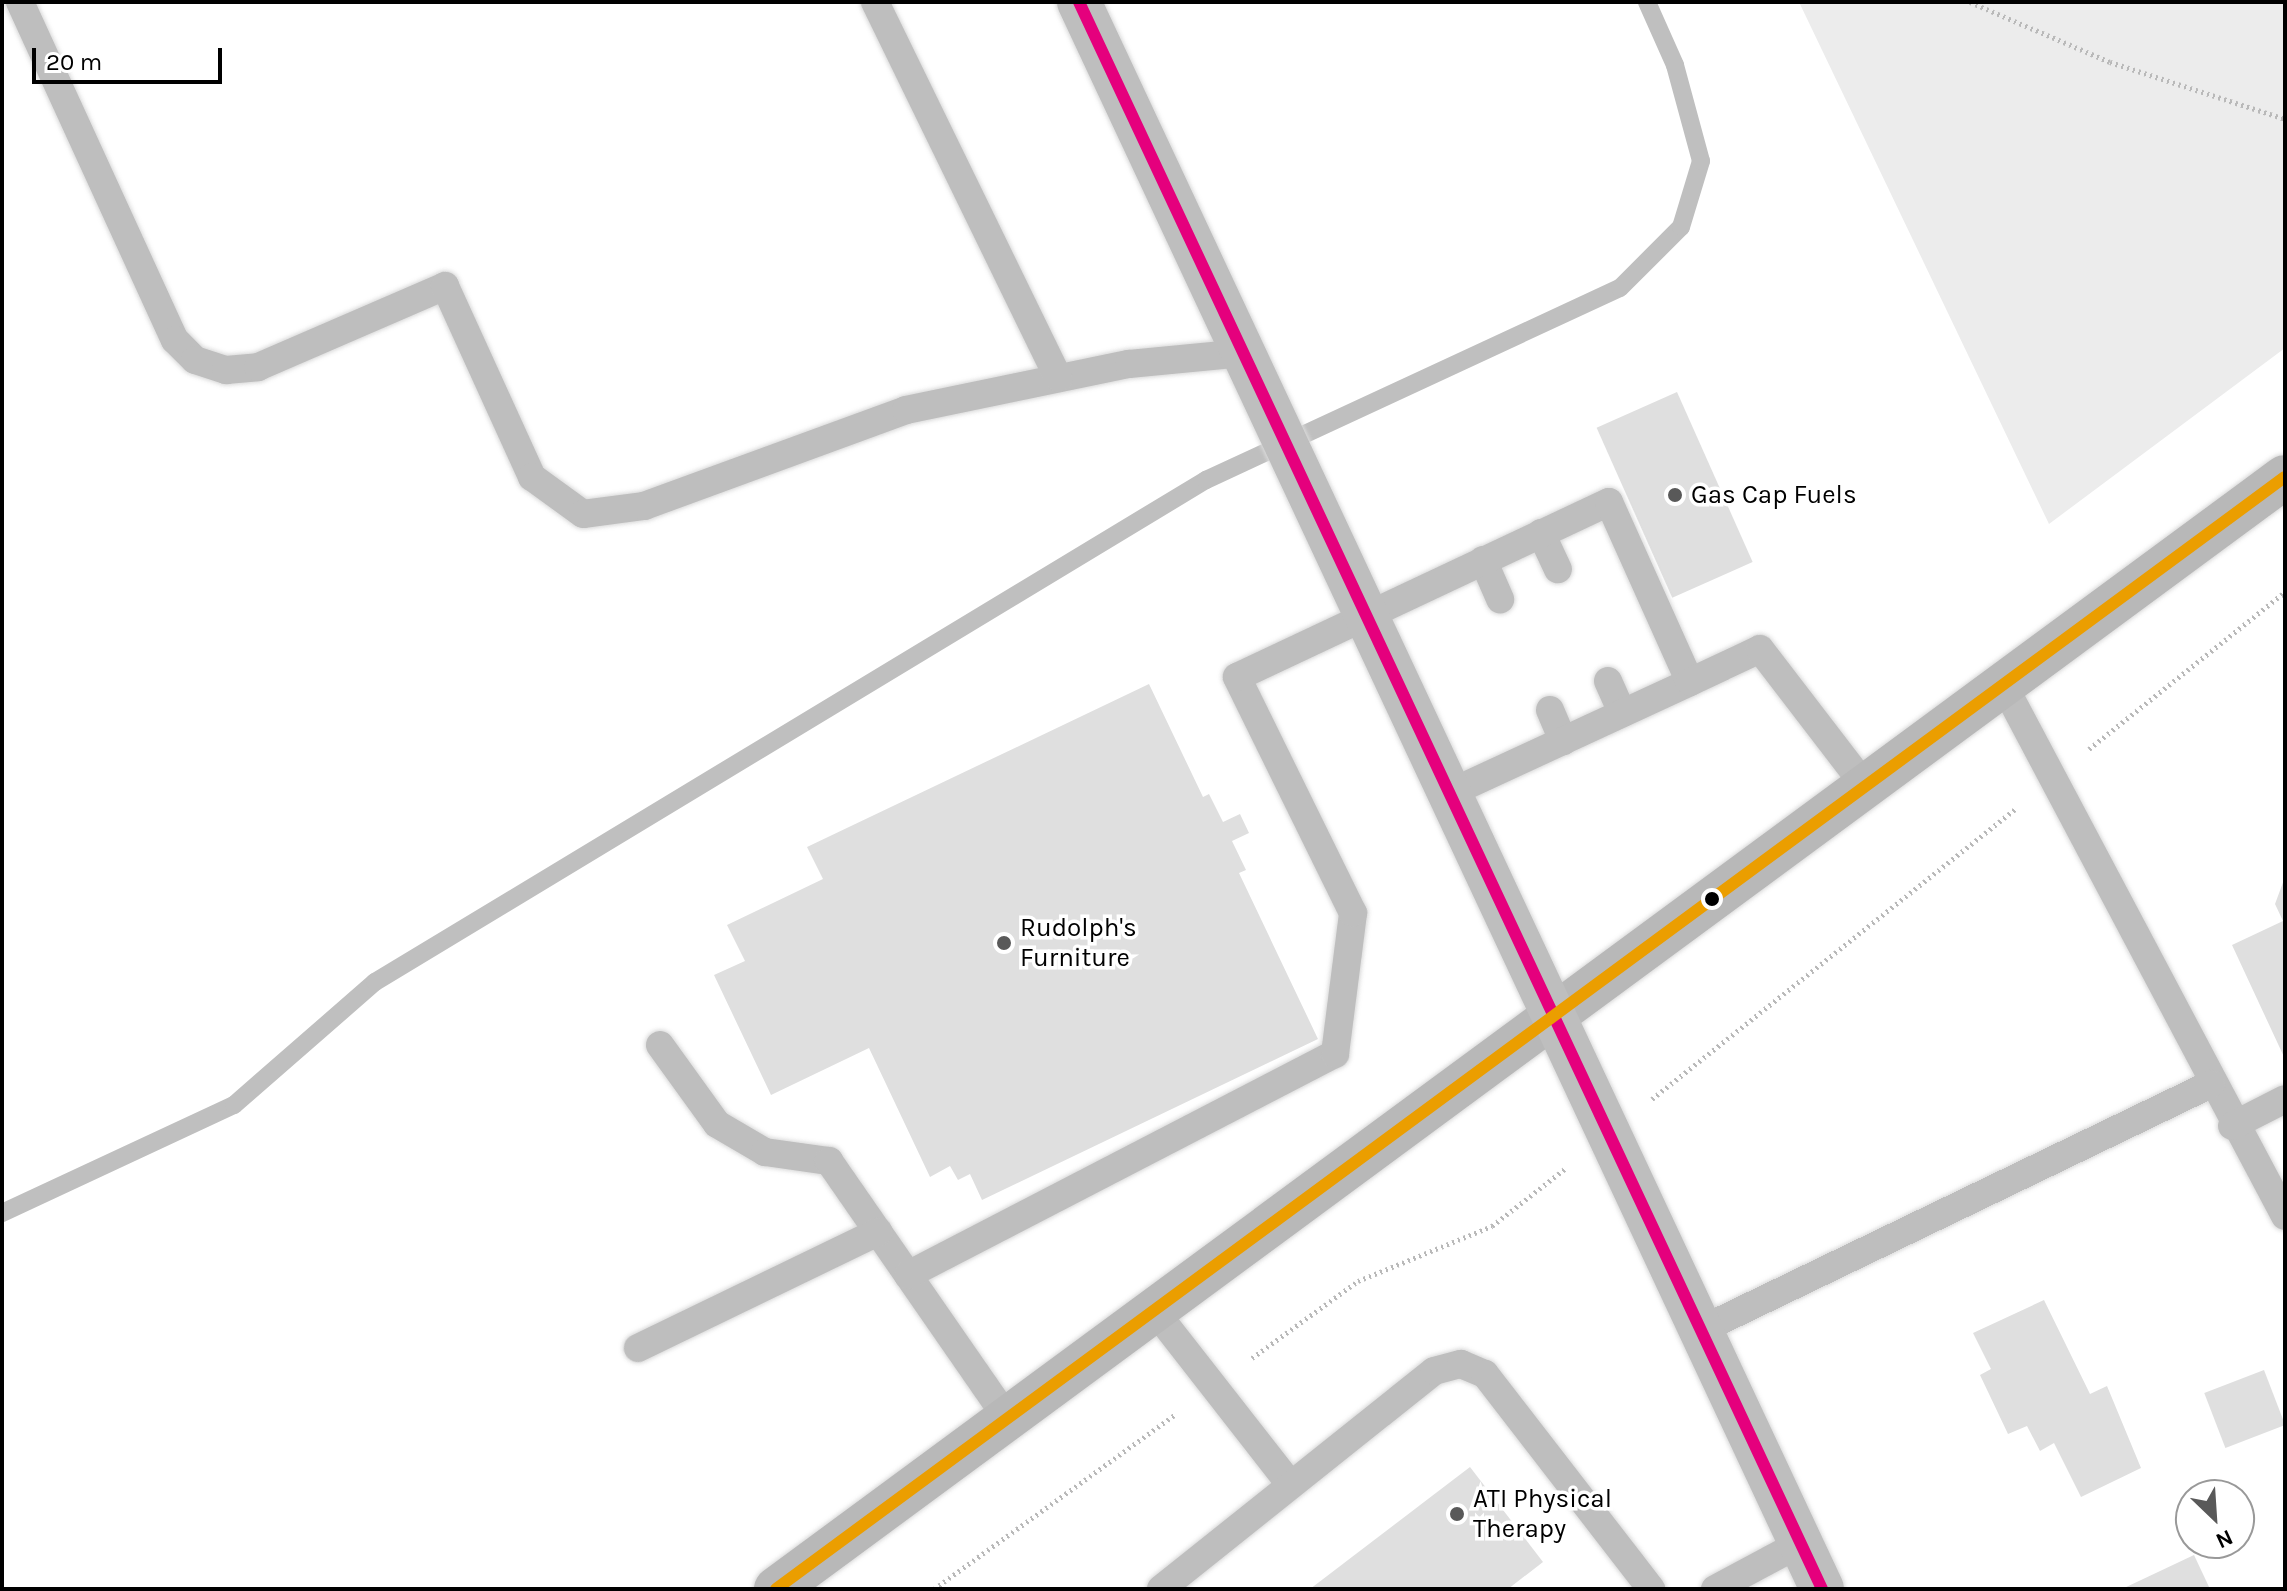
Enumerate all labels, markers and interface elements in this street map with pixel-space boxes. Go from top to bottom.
scale bar [36,32,226,82]
text: 20 m [46,48,102,76]
place label: Gas Cap Fuels [1691,479,1857,511]
marker: Gas Cap Fuels [1666,486,1684,504]
unlabelled marker [1704,891,1720,907]
place label: Rudolph's Furniture [1020,912,1137,974]
marker: Rudolph's Furniture [995,934,1013,952]
north arrow [2175,1479,2255,1559]
place label: ATI Physical Therapy [1473,1483,1612,1544]
marker: ATI Physical Therapy [1448,1505,1466,1523]
text: N [2212,1524,2237,1554]

